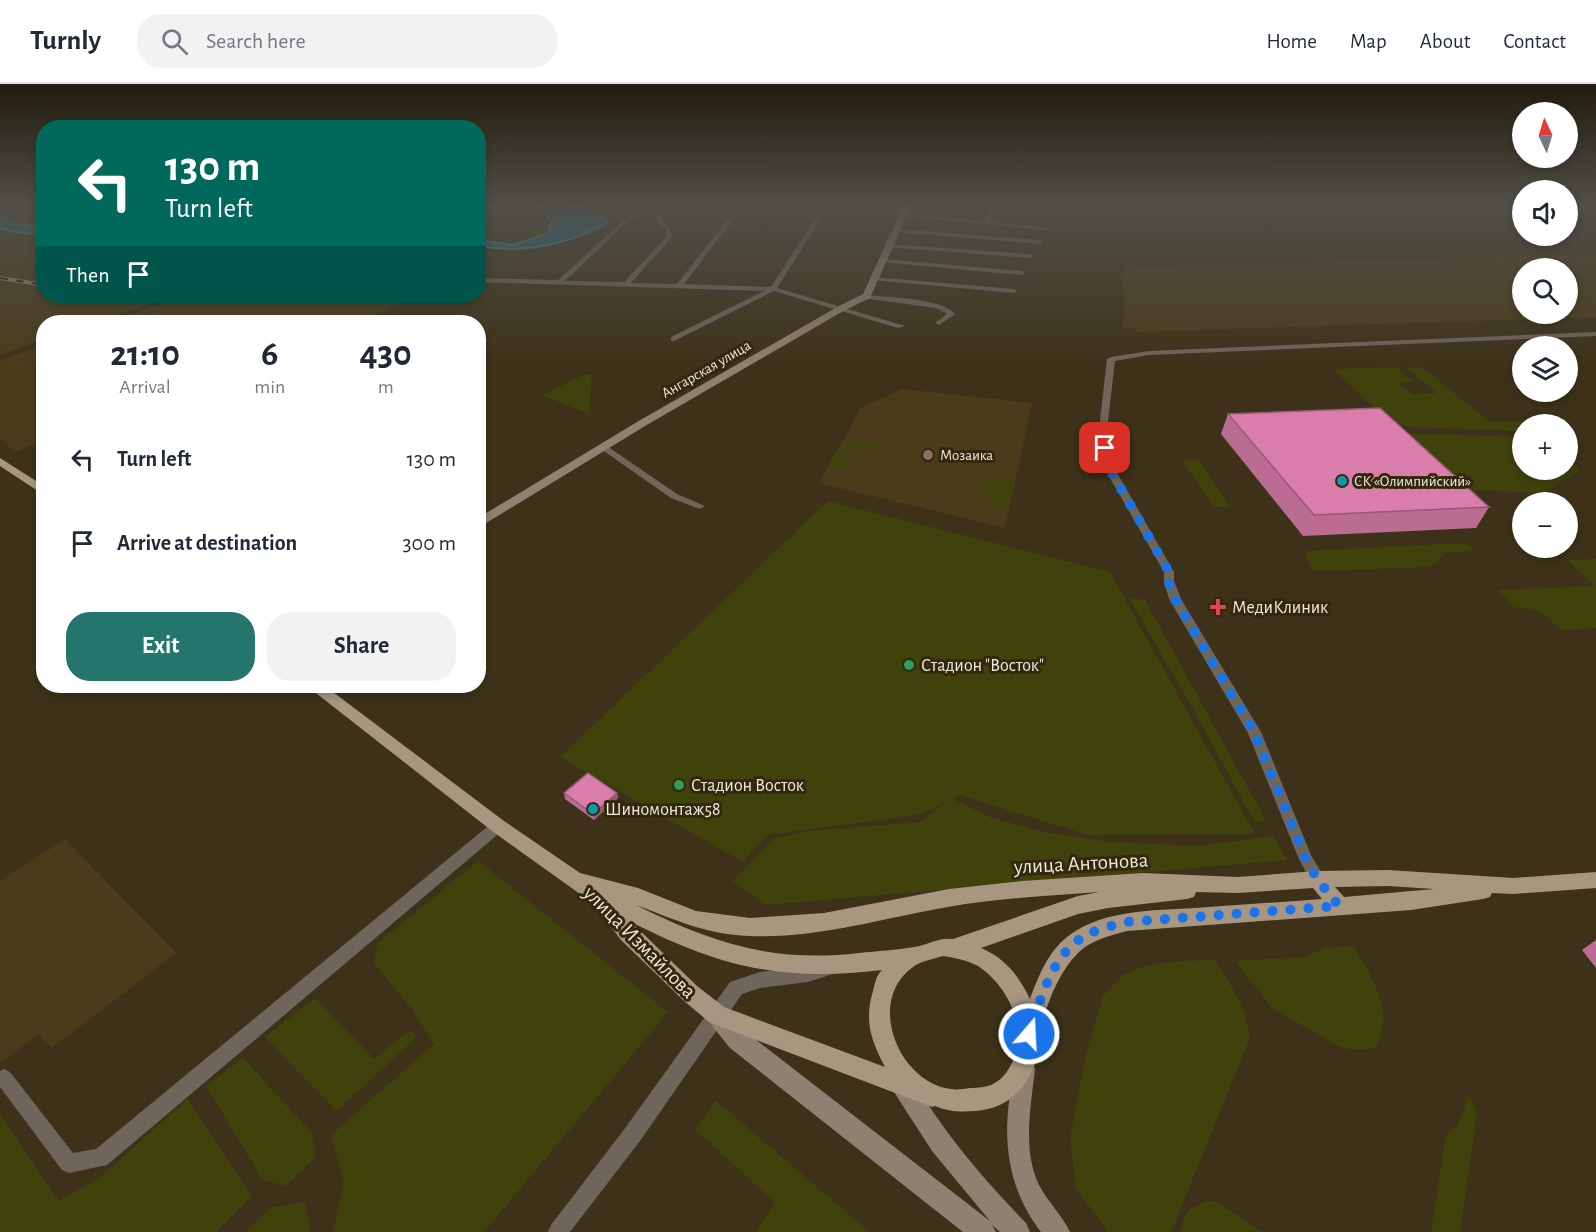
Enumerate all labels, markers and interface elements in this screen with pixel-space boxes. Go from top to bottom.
search box [137,14,557,68]
icon: search [158,25,191,58]
text: Turnly [30,27,101,55]
text: Search here [206,30,306,52]
text: Home [1266,31,1317,52]
text: Map [1350,31,1387,52]
text: About [1420,31,1470,52]
text: Contact [1503,31,1566,52]
north arrow [1512,102,1578,168]
map controls [1512,102,1578,558]
icon: left [66,144,144,222]
text: 130 m [165,146,260,188]
button: sound [1512,180,1578,246]
text: Turn left [165,195,253,222]
icon: arrive [122,258,155,291]
button: search [1512,258,1578,324]
text: Then [66,264,110,286]
text: 21:10 [110,336,180,372]
text: 6 [261,336,278,372]
text: 430 [359,336,412,372]
button: layers [1512,336,1578,402]
street label: Ангарская улица [659,338,754,401]
text: Arrival [119,377,171,397]
text: min [254,377,285,397]
text: m [378,377,394,397]
button: + [1512,414,1578,480]
pin [1079,422,1130,473]
icon: arrive [1088,431,1121,464]
icon: left [66,443,99,476]
text: Turn left [117,448,191,470]
text: 130 m [407,448,456,470]
marker: Мозаика [921,448,935,462]
place label: Мозаика [940,448,993,463]
marker: СК «Олимпийский» [1335,474,1349,488]
place label: СК «Олимпийский» [1354,474,1471,489]
button: − [1512,492,1578,558]
icon: arrive [66,527,99,560]
text: Arrive at destination [117,532,297,554]
text: 300 m [402,532,456,554]
marker: МедиКлиник [1209,598,1227,616]
place label: МедиКлиник [1232,599,1329,617]
button: Exit [66,612,255,681]
button: Share [267,612,456,681]
place label: Стадион "Восток" [921,657,1044,675]
marker: Стадион "Восток" [902,658,916,672]
place label: Стадион Восток [691,777,805,795]
marker: Стадион Восток [672,778,686,792]
place label: Шиномонтаж58 [605,801,720,819]
marker: Шиномонтаж58 [586,802,600,816]
street label: улица Антонова [1012,849,1149,878]
street label: улица Измайлова [579,882,700,1003]
position arrow [997,1002,1061,1066]

